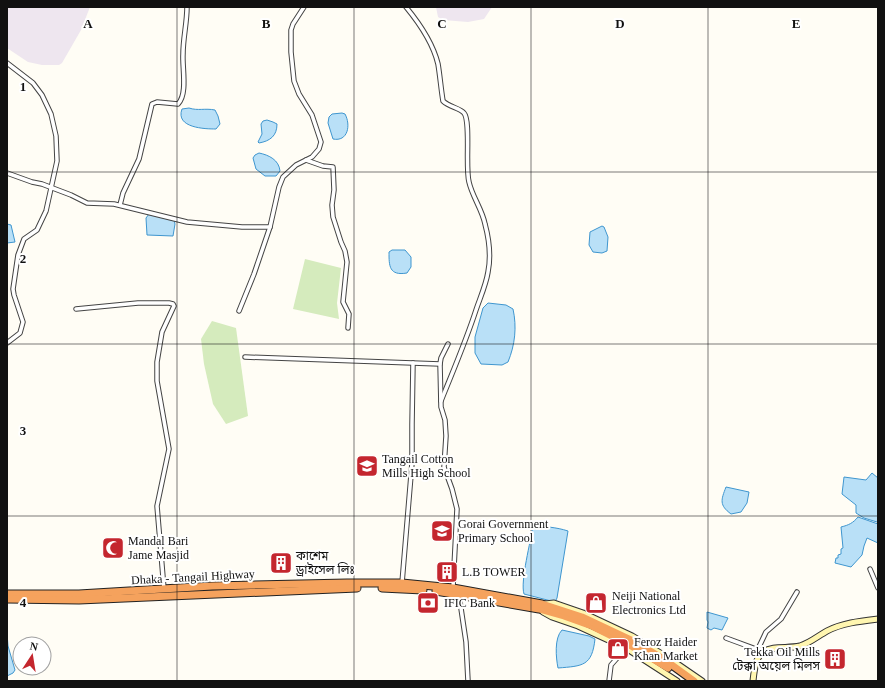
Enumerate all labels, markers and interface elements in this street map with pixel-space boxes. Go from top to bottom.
text: A [83,16,93,31]
text: B [262,16,271,31]
text: C [437,16,447,31]
text: D [615,16,625,31]
text: E [792,16,800,31]
text: 1 [20,79,26,94]
text: 2 [20,251,26,266]
text: 3 [20,423,27,438]
place label: Tangail Cotton Mills High School [382,452,471,480]
school or university icon: Tangail Cotton Mills High School [354,453,380,479]
place label: Gorai Government Primary School [458,517,549,545]
school or university icon: Gorai Government Primary School [429,518,455,544]
place label: Mandal Bari Jame Masjid [128,534,189,562]
mosque icon: Mandal Bari Jame Masjid [100,535,126,561]
place label: কাশেম ড্রাইসেল লিঃ [295,549,355,577]
building icon: কাশেম ড্রাইসেল লিঃ [268,550,294,576]
building icon: L.B TOWER [434,559,460,585]
place label: L.B TOWER [462,565,526,579]
street label: Dhaka - Tangail Highway [131,567,255,587]
place label: Neiji National Electronics Ltd [612,589,686,617]
bank icon: IFIC Bank [415,590,441,616]
shop icon: Neiji National Electronics Ltd [583,590,609,616]
text: 4 [20,595,27,610]
place label: IFIC Bank [444,596,495,610]
place label: Feroz Haider Khan Market [634,635,698,663]
north arrow [12,636,52,676]
shop icon: Feroz Haider Khan Market [605,636,631,662]
text: N [29,640,39,653]
place label: Tekka Oil Mills টেক্কা অয়েল মিলস [732,645,821,673]
building icon: Tekka Oil Mills টেক্কা অয়েল মিলস [822,646,848,672]

